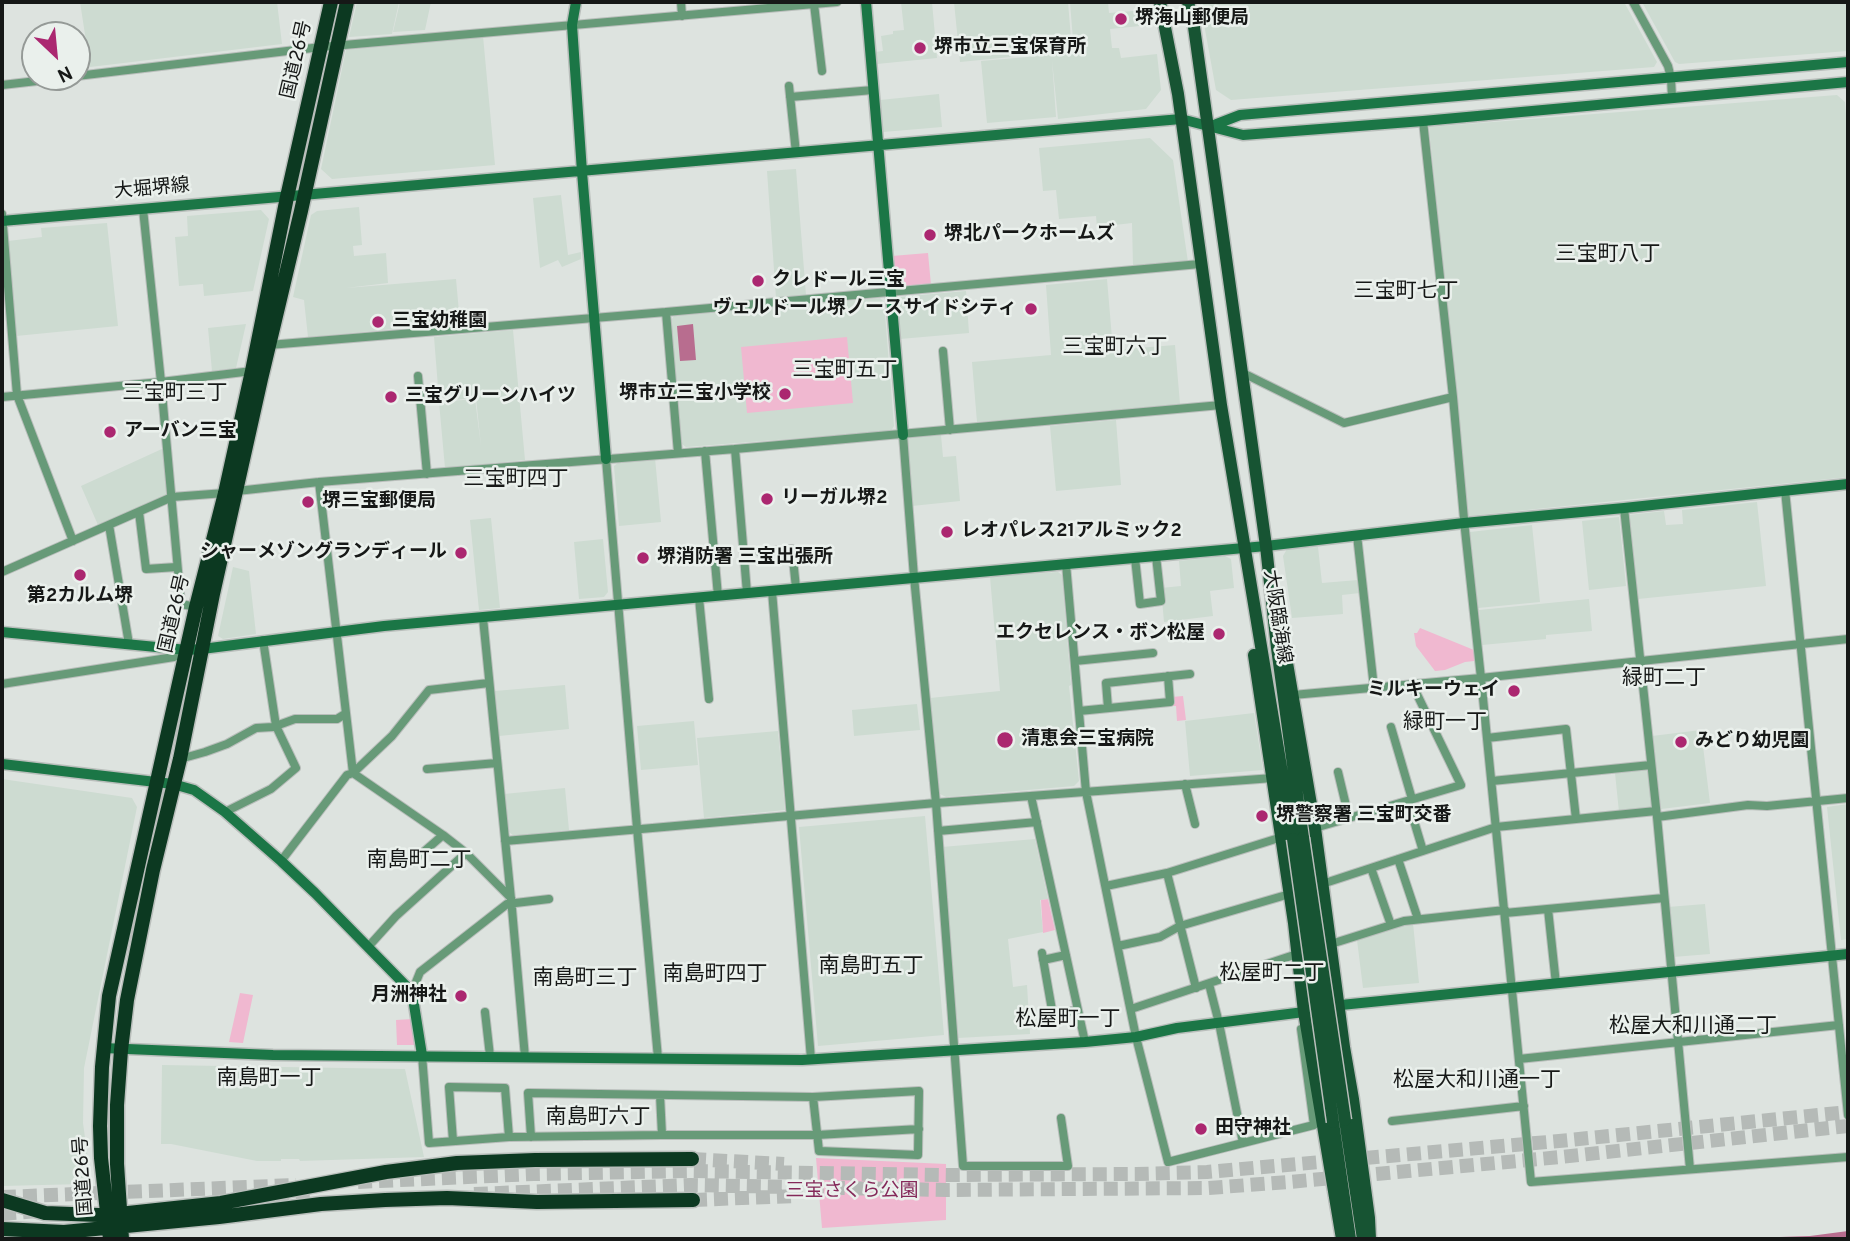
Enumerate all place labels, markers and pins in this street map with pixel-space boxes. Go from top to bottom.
place label: 堺海山郵便局 [1135,8,1249,30]
marker: 堺海山郵便局 [1113,11,1129,27]
place label: 堺市立三宝保育所 [934,37,1086,59]
marker: 堺市立三宝保育所 [912,40,928,56]
place label: 堺北パークホームズ [944,224,1115,246]
marker: 堺北パークホームズ [922,227,938,243]
place label: クレドール三宝 [772,270,905,292]
marker: クレドール三宝 [750,273,766,289]
place label: ヴェルドール堺ノースサイドシティ [713,298,1017,320]
marker: ヴェルドール堺ノースサイドシティ [1023,301,1039,317]
place label: 三宝幼稚園 [392,311,487,333]
marker: 三宝幼稚園 [370,314,386,330]
place label: 堺市立三宝小学校 [619,383,771,405]
place label: 三宝グリーンハイツ [405,386,576,408]
marker: 堺市立三宝小学校 [777,386,793,402]
marker: 三宝グリーンハイツ [383,389,399,405]
place label: アーバン三宝 [124,421,237,443]
marker: アーバン三宝 [102,424,118,440]
place label: リーガル堺2 [781,488,888,510]
place label: 堺三宝郵便局 [322,491,436,513]
marker: リーガル堺2 [759,491,775,507]
marker: 堺三宝郵便局 [300,494,316,510]
place label: レオパレス21アルミック2 [961,521,1182,543]
marker: レオパレス21アルミック2 [939,524,955,540]
place label: シャーメゾングランディール [200,542,447,564]
marker: シャーメゾングランディール [453,545,469,561]
place label: 堺消防署 三宝出張所 [657,547,833,569]
marker: 堺消防署 三宝出張所 [635,550,651,566]
marker: 第2カルム堺 [72,567,88,583]
place label: 第2カルム堺 [27,586,133,608]
place label: エクセレンス・ボン松屋 [996,623,1205,645]
marker: エクセレンス・ボン松屋 [1211,626,1227,642]
place label: ミルキーウェイ [1367,680,1500,702]
marker: ミルキーウェイ [1506,683,1522,699]
place label: 清恵会三宝病院 [1021,729,1154,751]
marker: 清恵会三宝病院 [995,730,1015,750]
place label: みどり幼児園 [1695,731,1809,753]
marker: みどり幼児園 [1673,734,1689,750]
place label: 堺警察署 三宝町交番 [1276,805,1452,827]
marker: 堺警察署 三宝町交番 [1254,808,1270,824]
place label: 月洲神社 [371,985,447,1007]
marker: 月洲神社 [453,988,469,1004]
place label: 田守神社 [1215,1118,1291,1140]
marker: 田守神社 [1193,1121,1209,1137]

